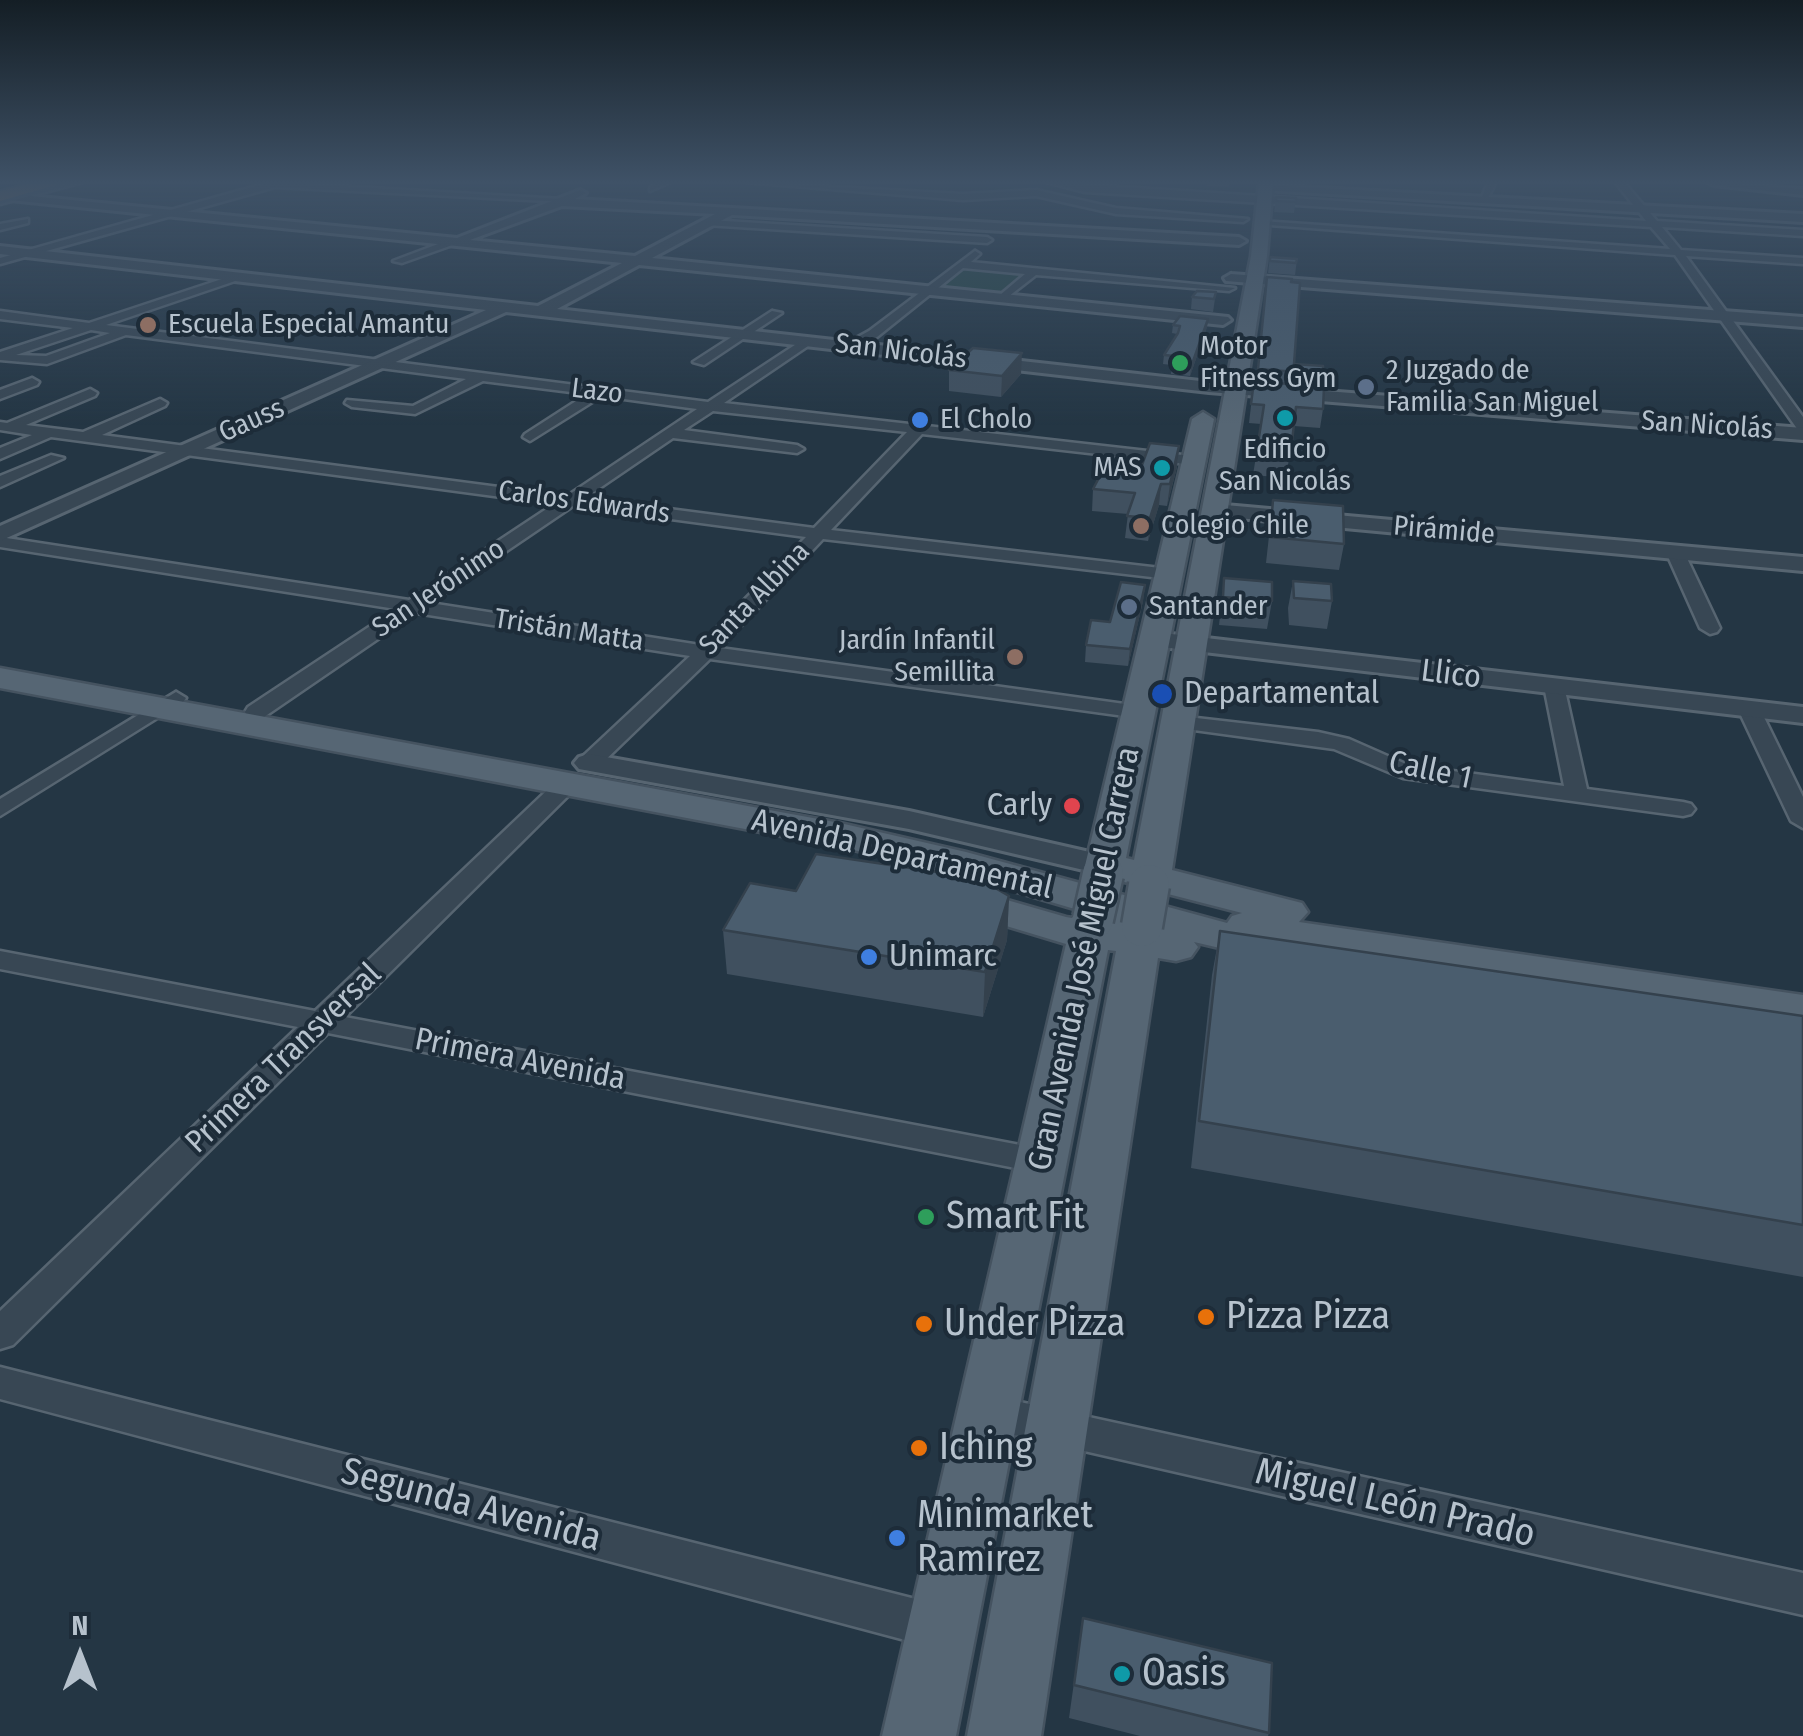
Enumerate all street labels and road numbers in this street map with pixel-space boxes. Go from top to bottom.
street label: San Nicolás [833,327,969,377]
street label: Lazo [569,372,625,412]
street label: Gauss [214,392,290,450]
street label: San Nicolás [1640,405,1774,447]
street label: Carlos Edwards [496,474,672,532]
street label: Pirámide [1392,510,1496,552]
street label: San Jerónimo [367,533,511,645]
street label: Santa Albina [693,535,817,663]
street label: Tristán Matta [492,603,646,659]
street label: Llico [1419,652,1483,698]
street label: Gran Avenida José Miguel Carrera [1021,744,1149,1174]
street label: Calle 1 [1385,744,1475,798]
street label: Avenida Departamental [748,802,1056,908]
street label: Primera Transversal [178,956,390,1162]
street label: Primera Avenida [411,1021,629,1099]
street label: Segunda Avenida [336,1449,606,1563]
street label: Miguel León Prado [1251,1450,1539,1558]

